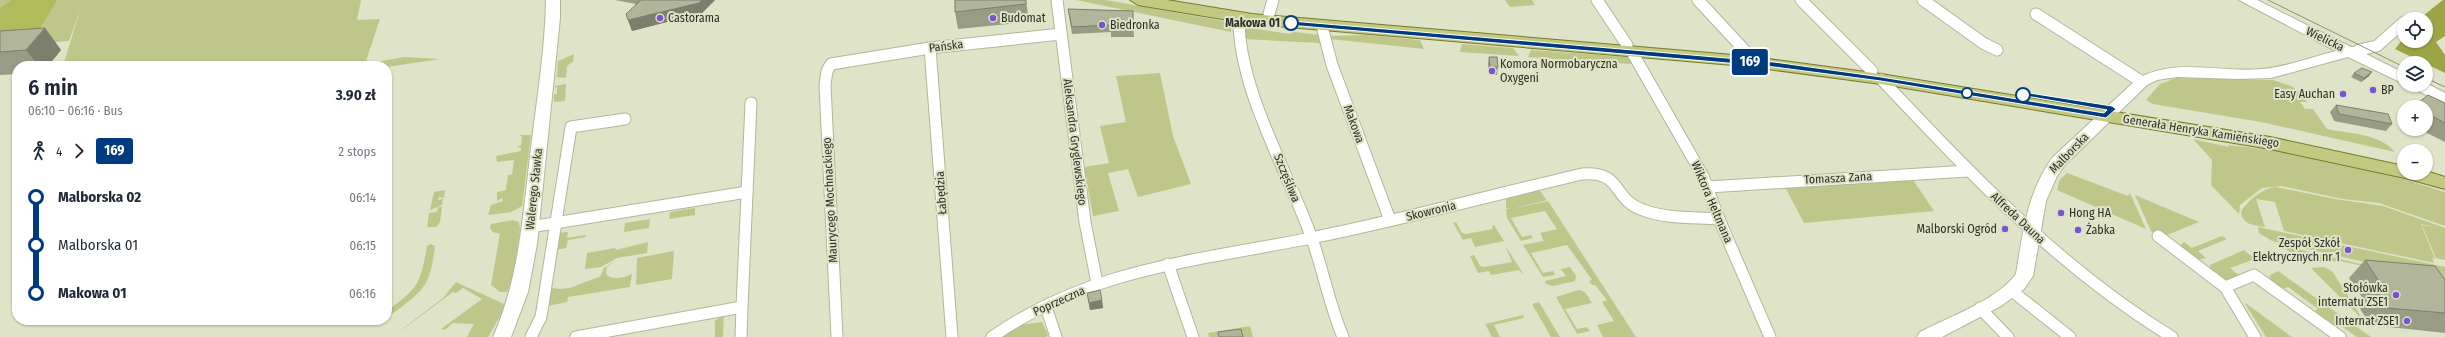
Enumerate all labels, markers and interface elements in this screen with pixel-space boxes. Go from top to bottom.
place label: Castorama [668,11,720,25]
place label: Budomat [1001,11,1046,25]
map controls [2397,12,2433,180]
button: locate [2397,12,2433,48]
marker: Castorama [655,13,665,23]
marker: Budomat [988,13,998,23]
marker: Makowa 01 [1283,15,1299,31]
place label: Makowa 01 [1225,16,1280,30]
place label: Biedronka [1110,18,1160,32]
marker: Biedronka [1097,20,1107,30]
street label: Wielicka [2304,24,2346,54]
street label: Pańska [928,37,964,55]
line badge: 169 [1727,49,1773,75]
text: 169 [1740,53,1760,70]
button: layers [2397,56,2433,92]
place label: Komora Normobaryczna Oxygeni [1500,57,1618,85]
marker: Komora Normobaryczna Oxygeni [1487,66,1497,76]
text: 6 min [28,74,78,101]
street label: Aleksandra Gryglewskiego [1060,78,1090,206]
place label: BP [2381,83,2394,97]
marker: BP [2368,85,2378,95]
text: 3.90 zł [336,86,376,104]
unlabelled marker [1961,87,1973,99]
unlabelled marker [2015,87,2031,103]
place label: Easy Auchan [2274,87,2335,101]
marker: Easy Auchan [2338,89,2348,99]
button: + [2397,100,2433,136]
text: 06:10 – 06:16 · Bus [28,103,123,118]
street label: Makowa [1341,103,1367,145]
street label: Generała Henryka Kamieńskiego [2122,112,2280,150]
street label: Malborska [2046,130,2092,176]
street label: Maurycego Mochnackiego [820,137,840,263]
icon: walk [28,140,50,162]
icon: forward [68,140,90,162]
text: 169 [104,142,125,159]
text: 4 [56,144,62,159]
text: 2 stops [338,144,376,159]
button: − [2397,144,2433,180]
street label: Walerego Sławka [523,147,545,231]
street label: Szczęśliwa [1271,152,1303,204]
street label: Wiktora Heltmana [1688,159,1736,245]
street label: Tomasza Zana [1804,169,1873,187]
street label: Łabędzia [932,171,950,215]
text: Malborska 02 [58,188,141,206]
street label: Alfreda Dauna [1988,189,2048,247]
text: 06:14 [349,190,376,205]
street label: Skowronia [1405,198,1458,224]
place label: Hong HA [2069,206,2112,220]
marker: Hong HA [2056,208,2066,218]
place label: Malborski Ogród [1916,222,1997,236]
place label: Żabka [2086,222,2115,237]
marker: Malborski Ogród [2000,224,2010,234]
marker: Żabka [2073,225,2083,235]
text: Malborska 01 [58,236,138,254]
place label: Zespół Szkół Elektrycznych nr 1 [2253,236,2340,264]
text: 06:15 [350,238,376,253]
marker: Zespół Szkół Elektrycznych nr 1 [2343,245,2353,255]
place label: Stołówka internatu ZSE1 [2318,281,2388,309]
street label: Poprzeczna [1031,283,1087,319]
text: Makowa 01 [58,284,127,302]
text: 06:16 [349,286,376,301]
marker: Stołówka internatu ZSE1 [2391,290,2401,300]
place label: Internat ZSE1 [2335,314,2399,328]
marker: Internat ZSE1 [2402,316,2412,326]

